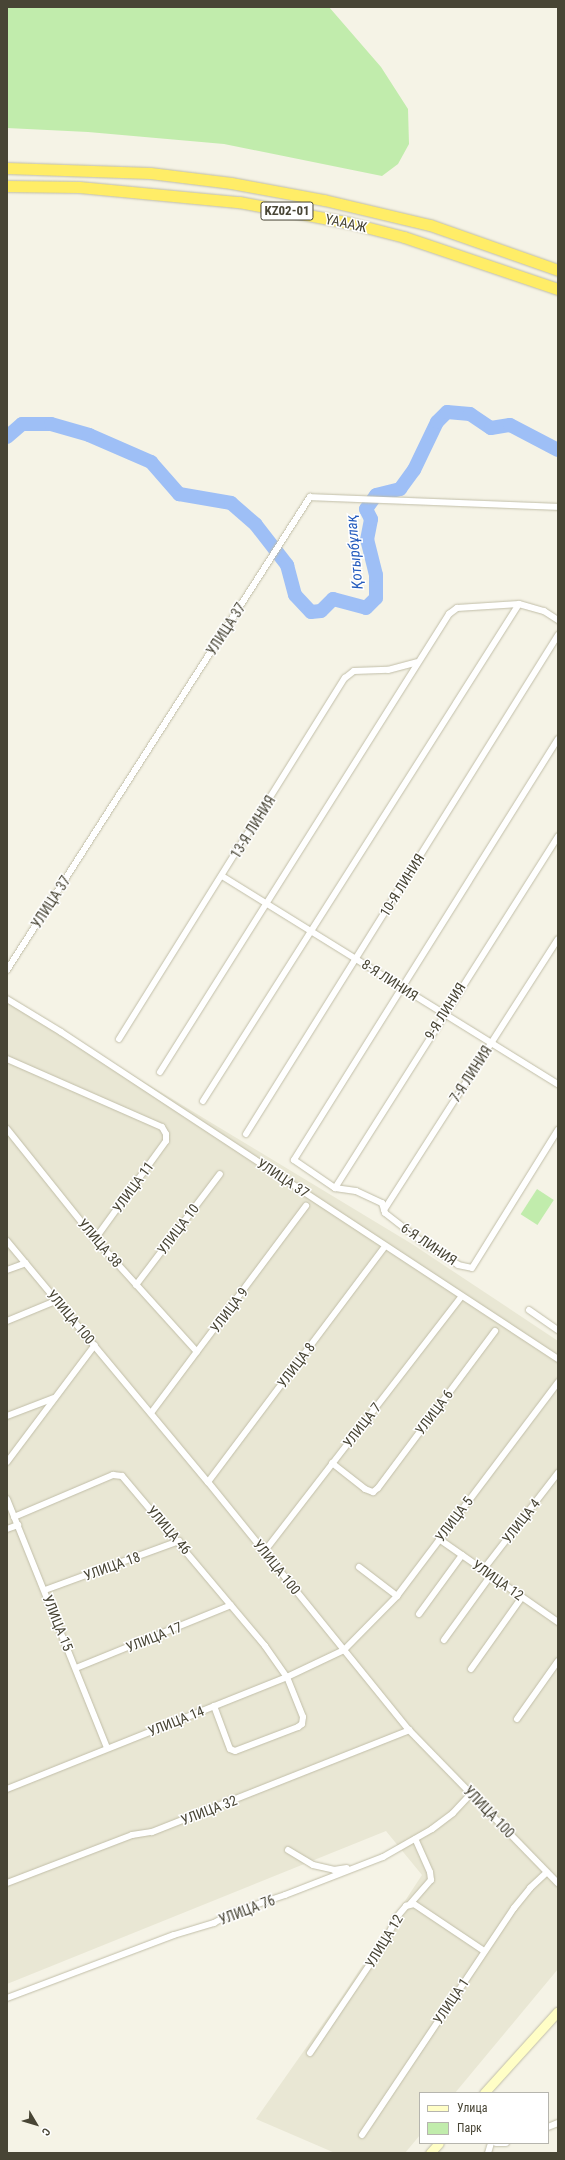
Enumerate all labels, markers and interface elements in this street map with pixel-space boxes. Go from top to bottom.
road number: KZ02-01 [260,200,314,222]
street label: ҮАААЖ [324,210,368,236]
water label: Қотырбұлақ [343,514,367,590]
street label: УЛИЦА 37 [203,600,249,658]
street label: 13-Я ЛИНИЯ [227,792,279,862]
street label: 10-Я ЛИНИЯ [376,850,428,920]
street label: УЛИЦА 37 [28,873,74,931]
street label: 8-Я ЛИНИЯ [359,956,421,1004]
street label: 9-Я ЛИНИЯ [421,979,469,1043]
street label: 7-Я ЛИНИЯ [447,1043,495,1105]
street label: УЛИЦА 37 [254,1155,312,1201]
street label: УЛИЦА 11 [109,1158,157,1216]
street label: УЛИЦА 10 [154,1200,202,1258]
street label: УЛИЦА 38 [74,1215,126,1271]
street label: 6-Я ЛИНИЯ [398,1219,460,1269]
street label: УЛИЦА 9 [207,1284,251,1336]
street label: УЛИЦА 100 [43,1286,99,1348]
street label: УЛИЦА 8 [274,1339,318,1391]
street label: УЛИЦА 6 [412,1386,456,1438]
street label: УЛИЦА 7 [339,1399,385,1451]
street label: УЛИЦА 5 [432,1493,476,1545]
street label: УЛИЦА 4 [498,1495,544,1547]
street label: УЛИЦА 46 [143,1502,195,1558]
street label: УЛИЦА 100 [250,1536,304,1598]
street label: УЛИЦА 18 [82,1548,142,1584]
street label: УЛИЦА 12 [469,1556,527,1604]
street label: УЛИЦА 15 [39,1593,77,1653]
street label: УЛИЦА 17 [124,1618,184,1656]
street label: УЛИЦА 14 [146,1702,206,1740]
street label: УЛИЦА 100 [460,1783,518,1841]
street label: УЛИЦА 32 [179,1792,239,1828]
street label: УЛИЦА 76 [217,1892,277,1928]
street label: УЛИЦА 12 [362,1911,406,1971]
street label: УЛИЦА 1 [430,1975,472,2027]
legend [419,2092,549,2144]
text: Улица [457,2101,487,2115]
north arrow [16,2104,56,2144]
text: Парк [457,2121,482,2135]
text: С [39,2125,53,2138]

